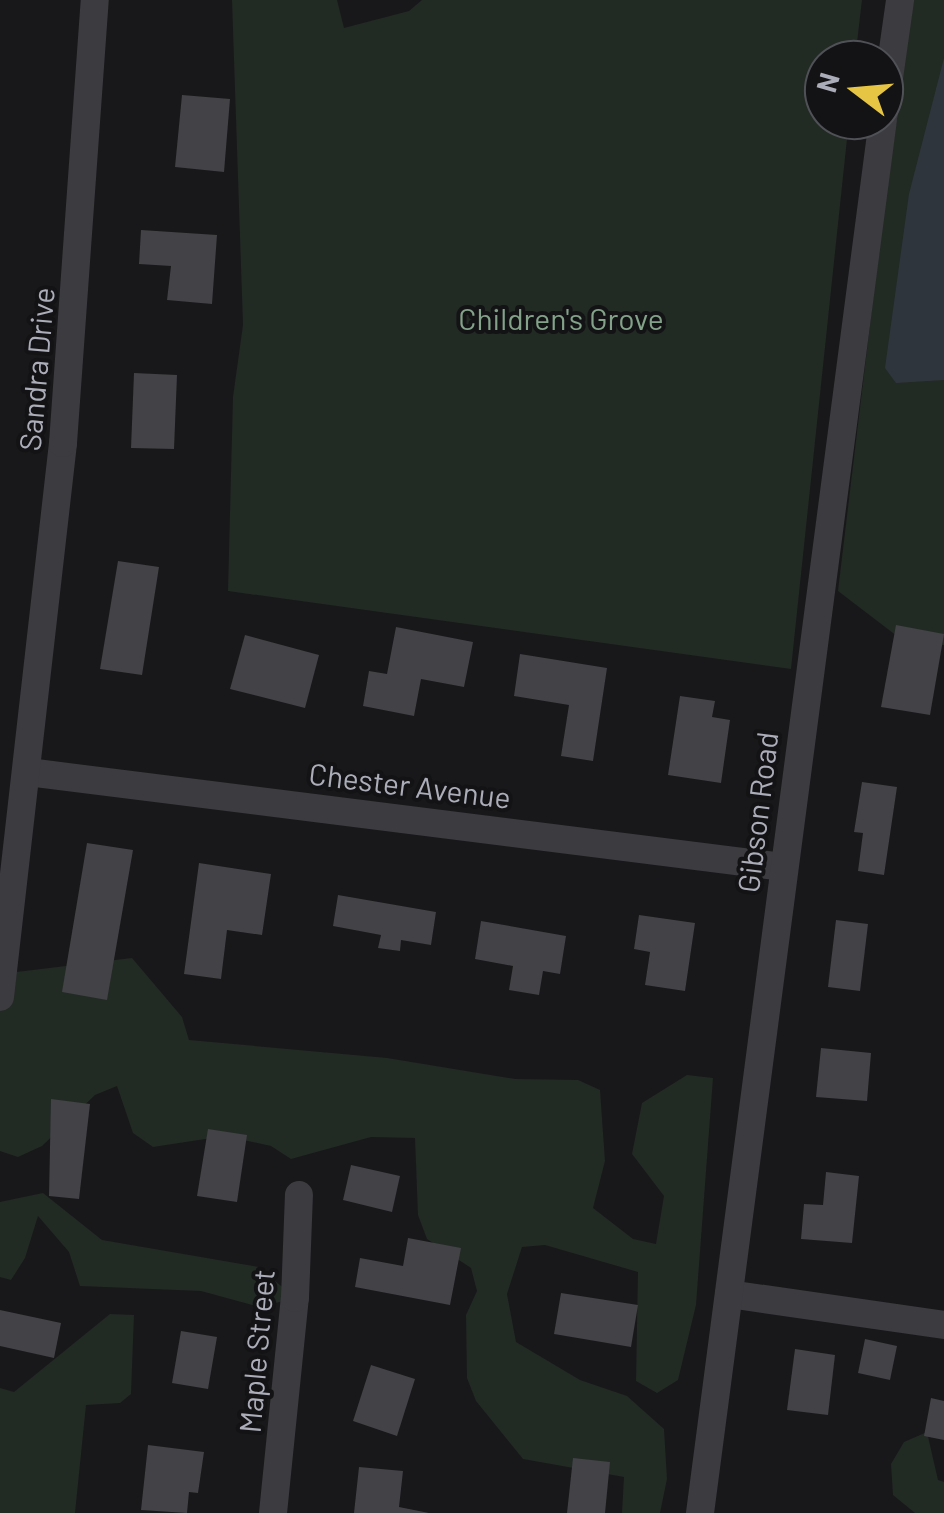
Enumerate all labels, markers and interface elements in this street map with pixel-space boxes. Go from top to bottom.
north arrow [804,40,904,140]
text: N [808,69,846,96]
street label: Sandra Drive [11,286,61,452]
park label: Children's Grove [458,300,664,336]
street label: Gibson Road [729,730,785,894]
street label: Chester Avenue [307,755,513,815]
street label: Maple Street [231,1268,281,1434]

